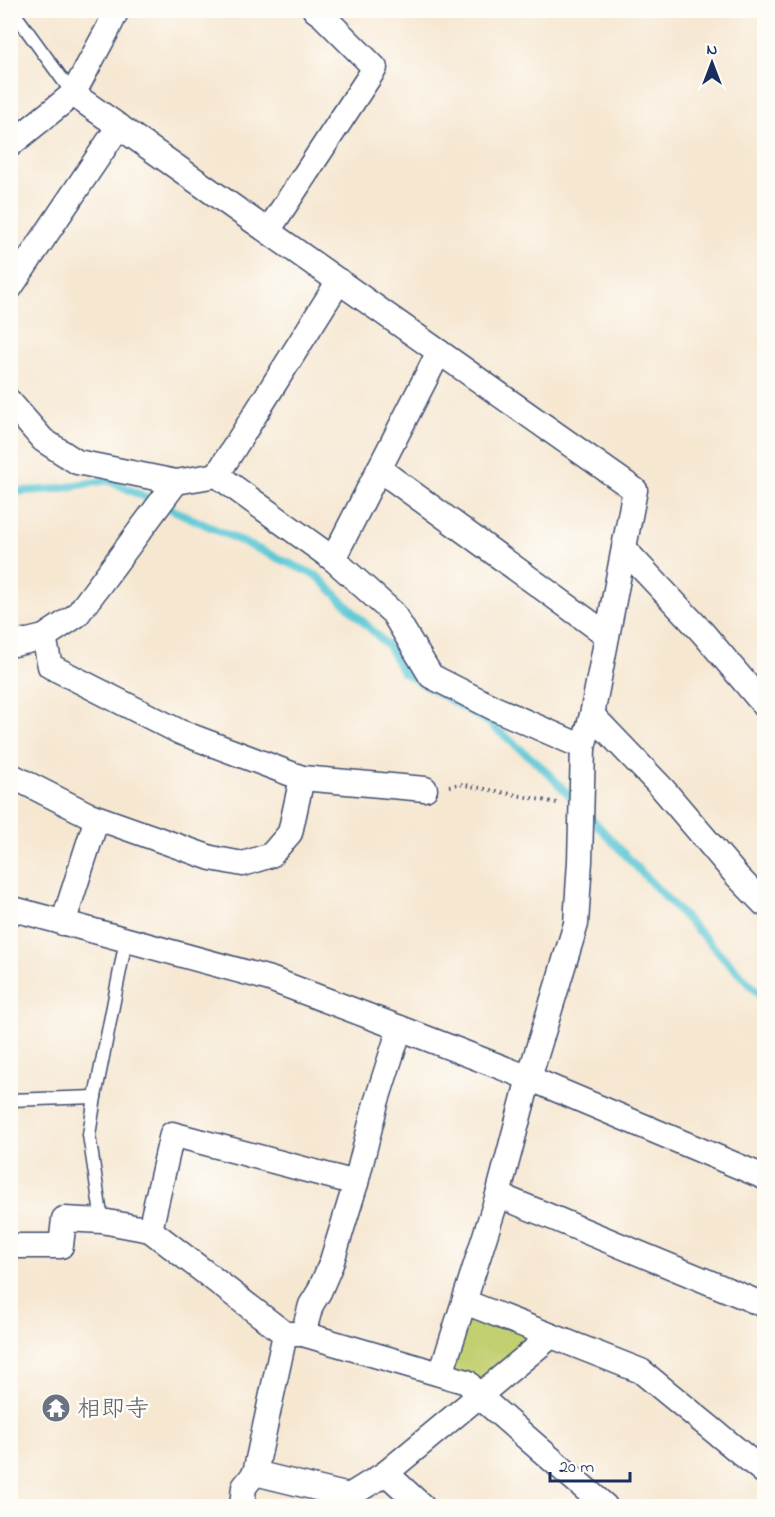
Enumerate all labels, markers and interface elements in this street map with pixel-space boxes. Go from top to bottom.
north arrow [682,33,742,93]
text: N [707,38,718,62]
temple icon: 相即寺 [40,1392,72,1424]
place label: 相即寺 [77,1393,149,1428]
scale bar [550,1445,630,1483]
text: 20 m [559,1455,594,1481]

